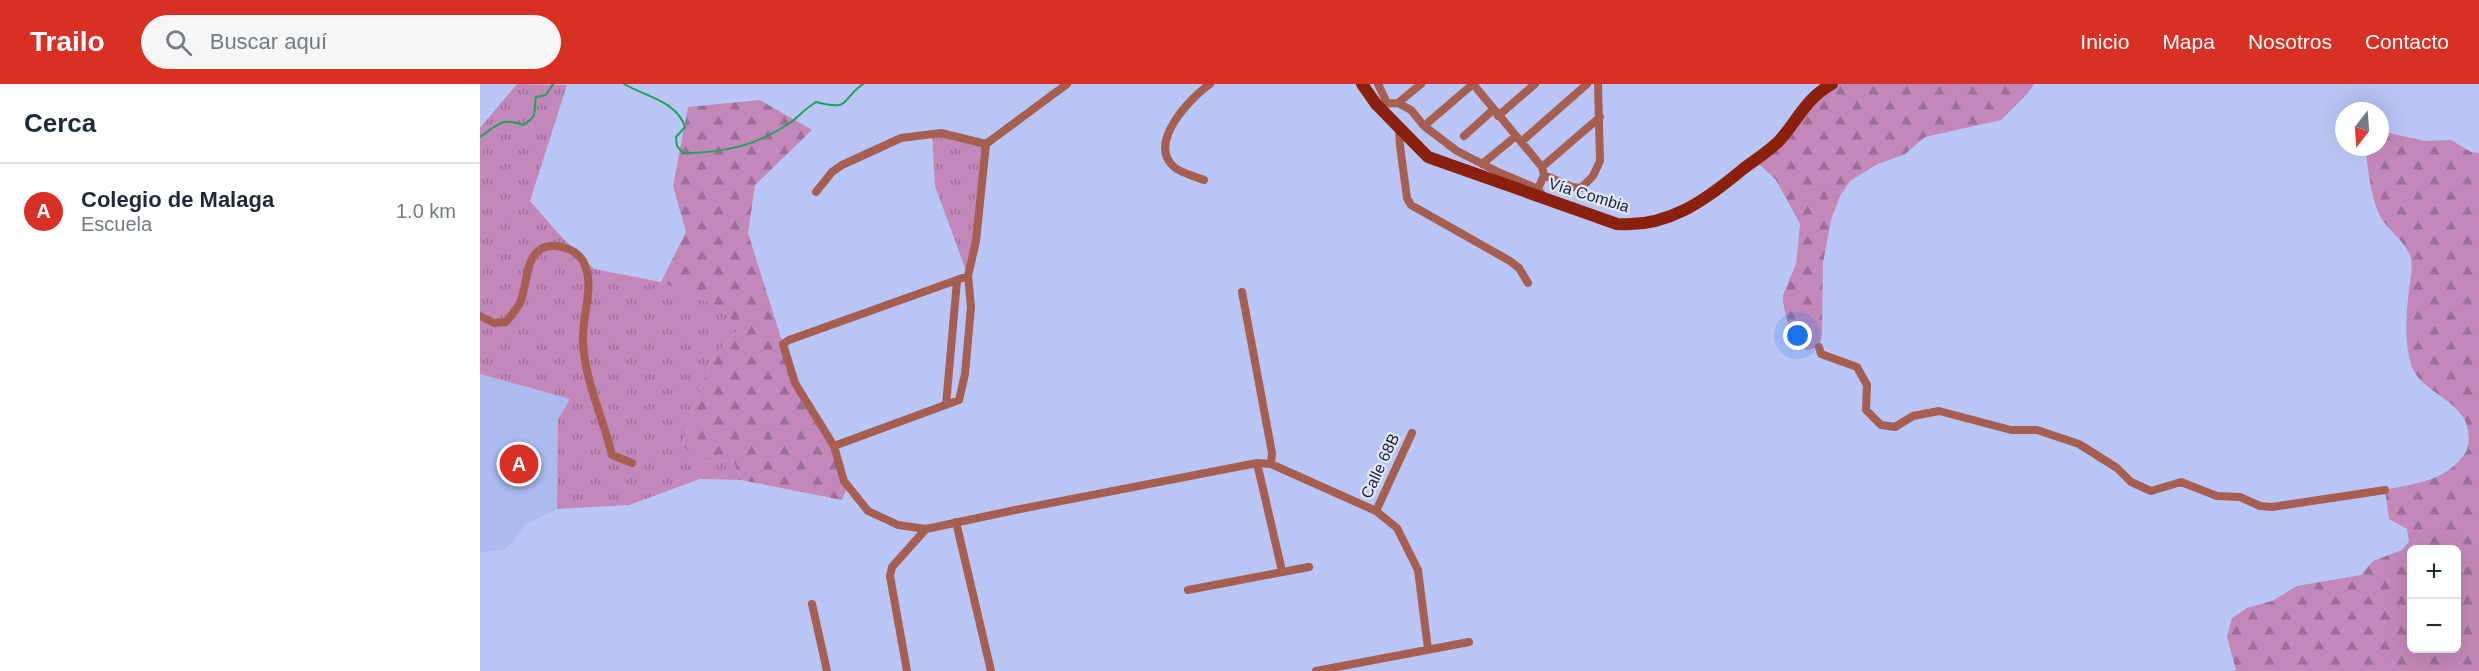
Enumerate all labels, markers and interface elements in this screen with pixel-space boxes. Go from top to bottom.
search box [141,15,561,69]
text: Trailo [30,26,105,57]
icon: search [162,26,195,59]
text: Buscar aquí [210,29,327,54]
text: Inicio [2080,30,2129,53]
text: Mapa [2162,30,2215,53]
text: Nosotros [2248,30,2332,53]
text: Contacto [2365,30,2449,53]
north arrow [2335,102,2389,156]
text: Cerca [24,108,96,138]
street label: Vía Combia [1547,175,1632,215]
text: Colegio de Malaga [81,187,274,212]
text: A [36,200,51,222]
text: 1.0 km [396,200,456,222]
text: Escuela [81,213,152,235]
your location [1783,321,1812,350]
street label: Calle 68B [1358,431,1402,501]
pin: A [500,442,538,487]
map controls [2407,545,2461,653]
button: + [2407,545,2461,599]
button: − [2407,599,2461,653]

